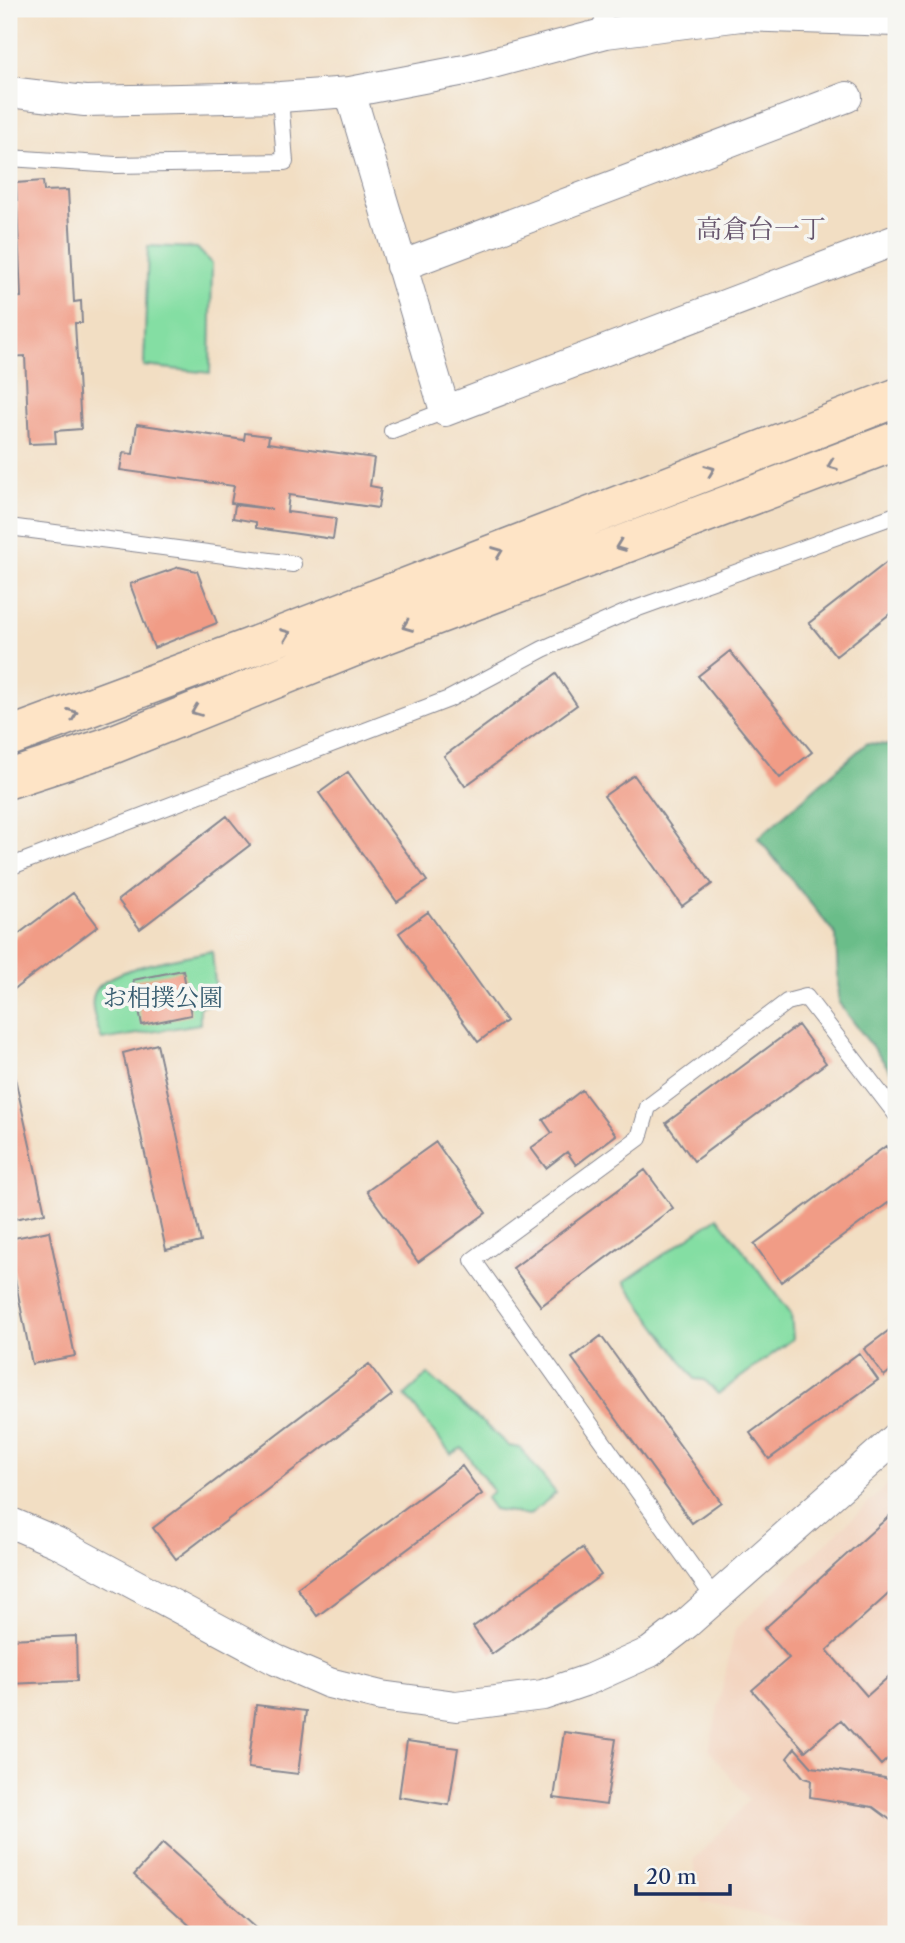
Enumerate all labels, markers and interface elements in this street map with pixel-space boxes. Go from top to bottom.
district label: 高倉台一丁 [696,213,826,245]
one-way arrow [827,457,839,471]
one-way arrow [704,464,716,478]
one-way arrow [614,537,626,551]
one-way arrow [492,546,504,560]
one-way arrow [401,618,413,632]
one-way arrow [279,628,291,642]
one-way arrow [190,702,202,716]
one-way arrow [66,708,78,722]
park label: お相撲公園 [103,983,223,1012]
scale bar [636,1852,730,1896]
text: 20 m [646,1864,697,1889]

